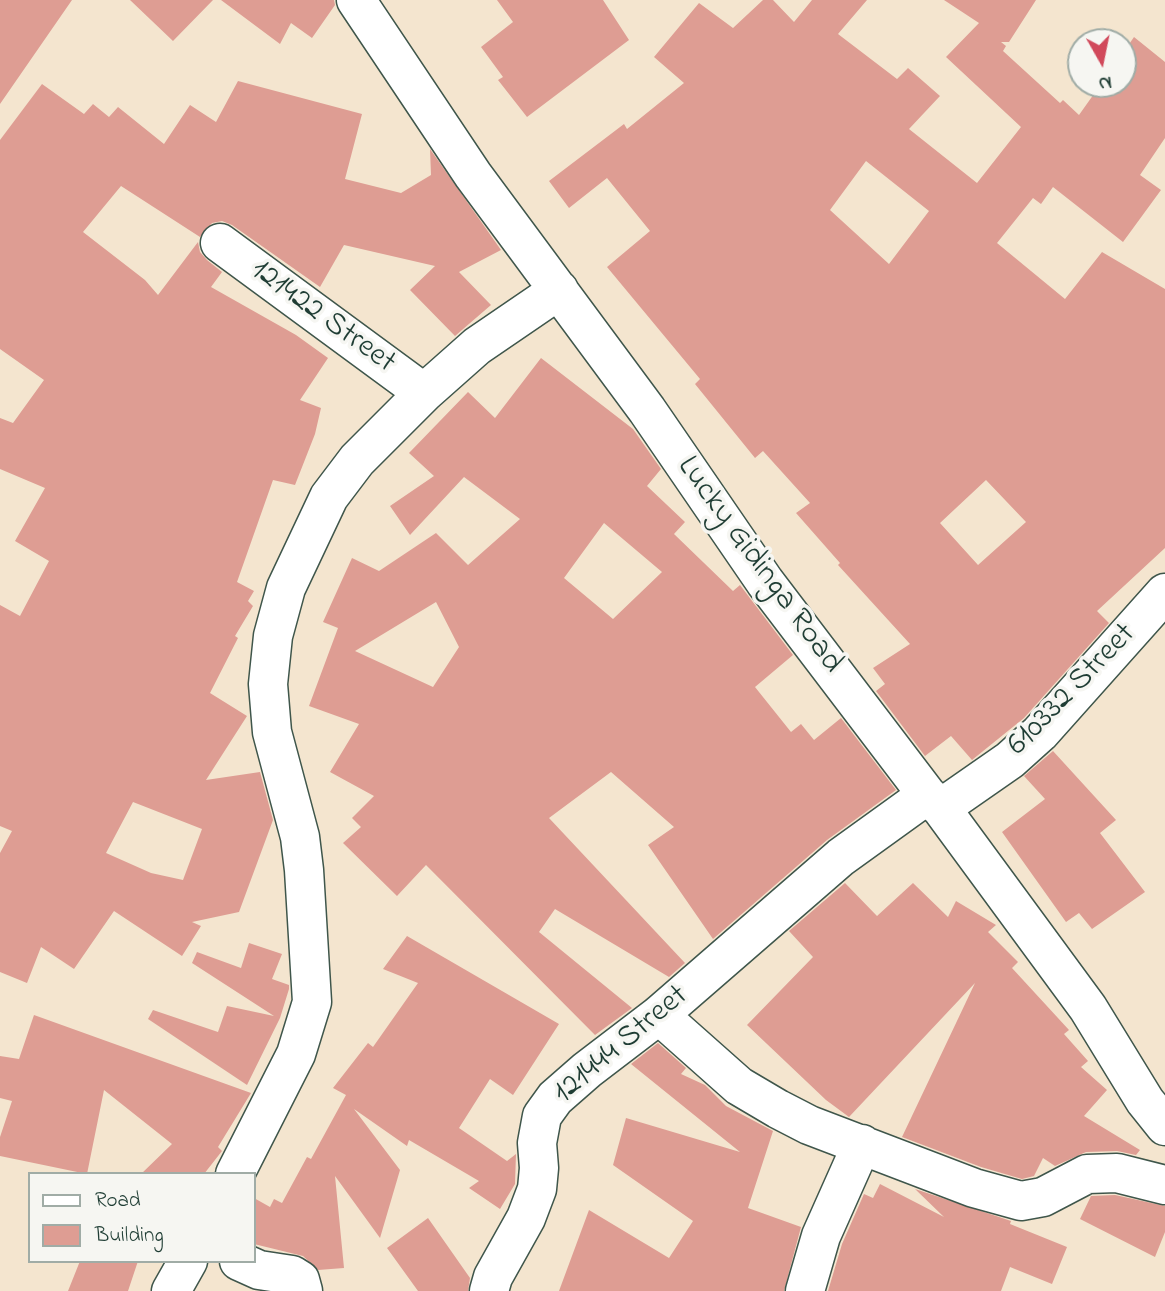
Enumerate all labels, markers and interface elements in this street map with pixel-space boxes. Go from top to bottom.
north arrow [1067,28,1137,98]
text: N [1097,68,1114,97]
street label: 121422 Street [242,253,402,383]
street label: Lucky Gidinga Road [666,450,850,682]
street label: 610332 Street [1000,617,1146,765]
street label: 121444 Street [547,978,697,1114]
legend [28,1172,256,1263]
text: Road [95,1186,141,1216]
text: Building [95,1221,164,1251]

